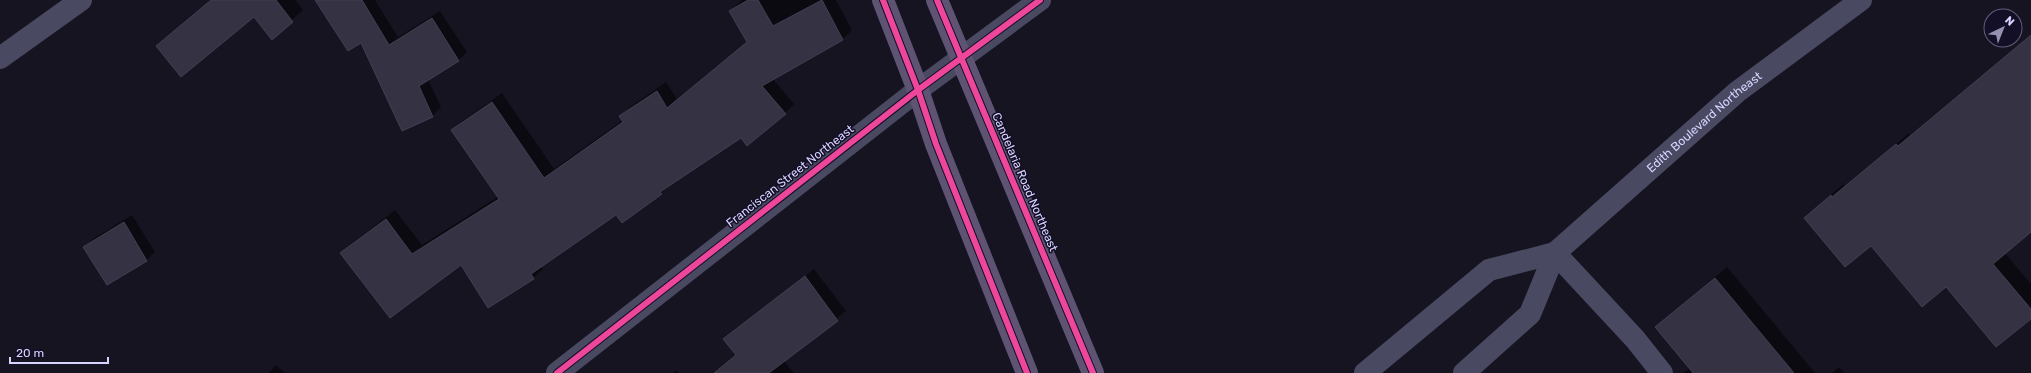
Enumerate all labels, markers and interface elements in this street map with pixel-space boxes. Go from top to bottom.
north arrow [1983,8,2023,48]
text: N [2002,14,2017,29]
street label: Edith Boulevard Northeast [1644,69,1765,176]
street label: Candelaria Road Northeast [989,110,1061,254]
street label: Franciscan Street Northeast [723,122,857,230]
scale bar [10,339,108,365]
text: 20 m [16,346,44,360]

